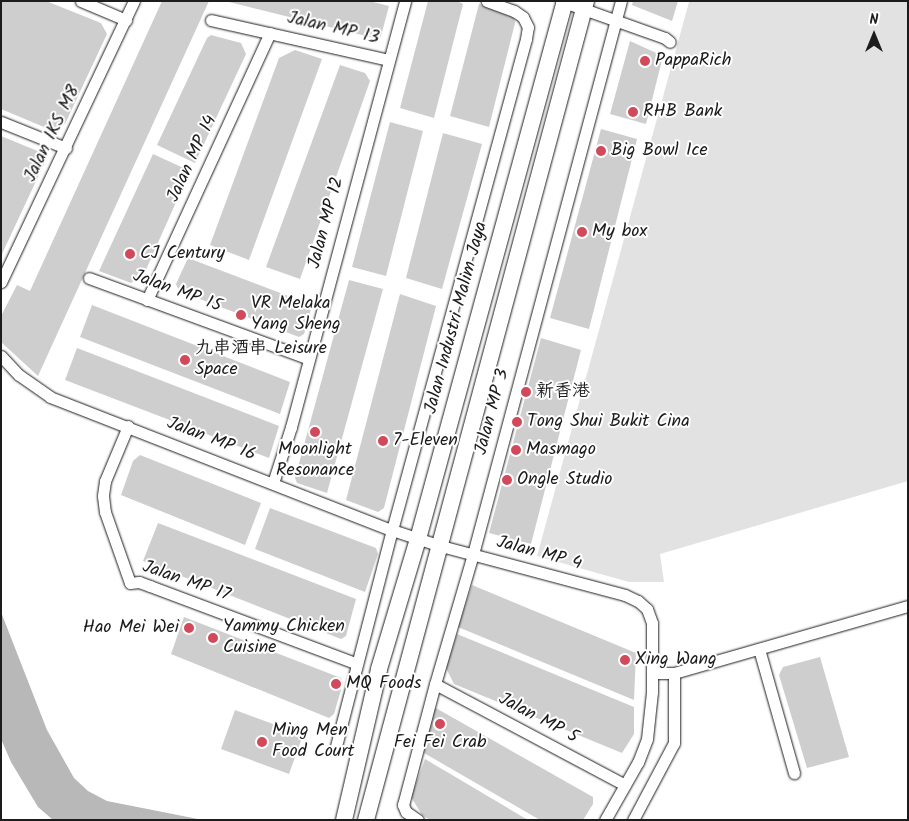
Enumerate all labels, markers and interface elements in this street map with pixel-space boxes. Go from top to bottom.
street label: Jalan MP 13 [285,8,381,50]
text: N [870,9,878,31]
north arrow [849,10,899,60]
place label: PappaRich [655,50,731,72]
marker: PappaRich [639,55,651,67]
street label: Jalan IKS M8 [20,82,86,186]
place label: RHB Bank [643,101,722,123]
marker: RHB Bank [627,106,639,118]
street label: Jalan MP 14 [163,112,223,206]
place label: Big Bowl Ice [611,140,708,162]
marker: Big Bowl Ice [595,145,607,157]
street label: Jalan MP 12 [304,175,350,271]
street label: Jalan Industri Malim Jaya [421,220,493,416]
place label: My box [592,221,647,243]
marker: My box [576,226,588,238]
place label: CJ Century [140,243,225,265]
marker: CJ Century [124,248,136,260]
street label: Jalan MP 15 [130,266,224,318]
place label: VR Melaka Yang Sheng [251,294,341,336]
marker: VR Melaka Yang Sheng [235,309,247,321]
place label: 九串酒串 Leisure Space [195,339,327,382]
marker: 九串酒串 Leisure Space [179,354,191,366]
street label: Jalan MP 3 [471,367,515,457]
place label: 新香港 [536,381,590,403]
marker: 新香港 [520,386,532,398]
place label: Tong Shui Bukit Cina [527,411,690,433]
street label: Jalan MP 16 [164,413,258,467]
marker: Tong Shui Bukit Cina [511,416,523,428]
marker: Moonlight Resonance [309,426,321,438]
place label: 7-Eleven [393,430,458,452]
marker: 7-Eleven [377,435,389,447]
place label: Masmago [526,439,596,461]
place label: Moonlight Resonance [276,440,354,482]
marker: Masmago [510,444,522,456]
place label: Ongle Studio [517,469,613,491]
marker: Ongle Studio [501,474,513,486]
street label: Jalan MP 4 [494,532,584,576]
street label: Jalan MP 17 [139,557,233,607]
place label: Hao Mei Wei [83,617,179,639]
place label: Yammy Chicken Cuisine [223,617,345,660]
marker: Hao Mei Wei [183,622,195,634]
marker: Yammy Chicken Cuisine [207,632,219,644]
place label: Xing Wang [635,649,717,671]
marker: Xing Wang [619,654,631,666]
place label: MQ Foods [346,673,421,695]
marker: MQ Foods [330,678,342,690]
street label: Jalan MP 5 [494,689,582,749]
marker: Fei Fei Crab [434,718,446,730]
place label: Ming Men Food Court [272,721,354,764]
place label: Fei Fei Crab [394,732,486,754]
marker: Ming Men Food Court [256,736,268,748]

